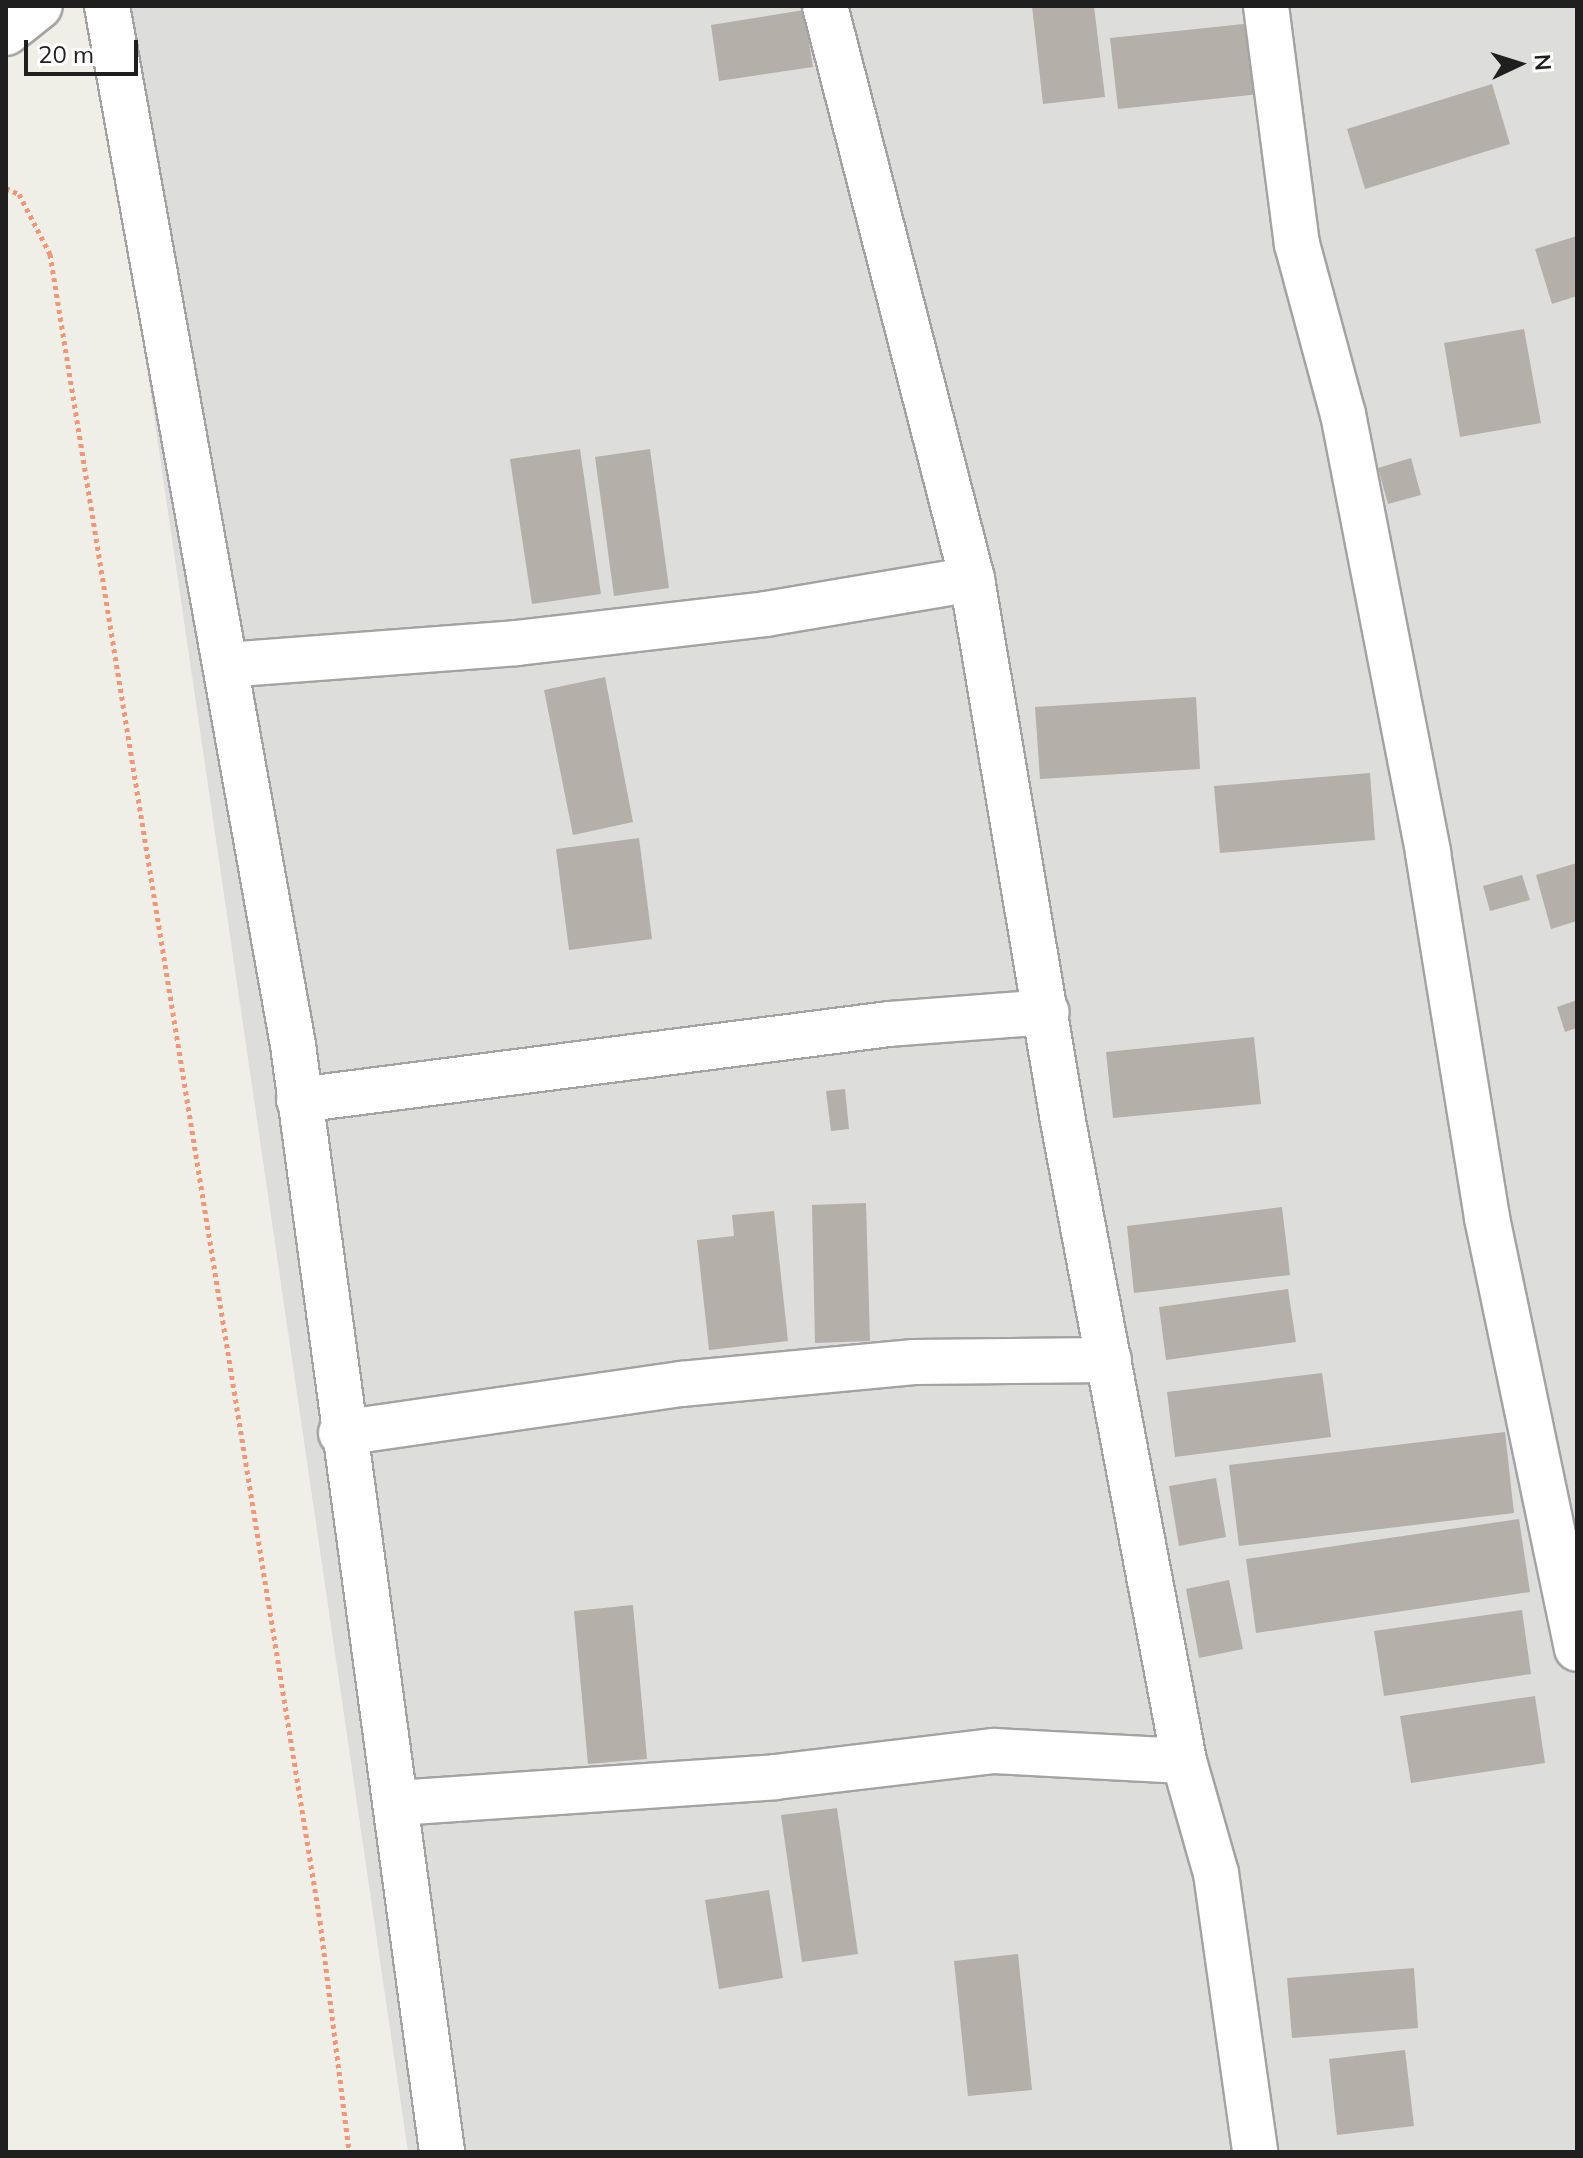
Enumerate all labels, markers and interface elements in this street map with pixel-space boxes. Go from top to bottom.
scale bar [28,24,142,74]
north arrow [1479,24,1559,104]
text: 20 m [38,39,94,69]
text: N [1528,53,1557,72]

